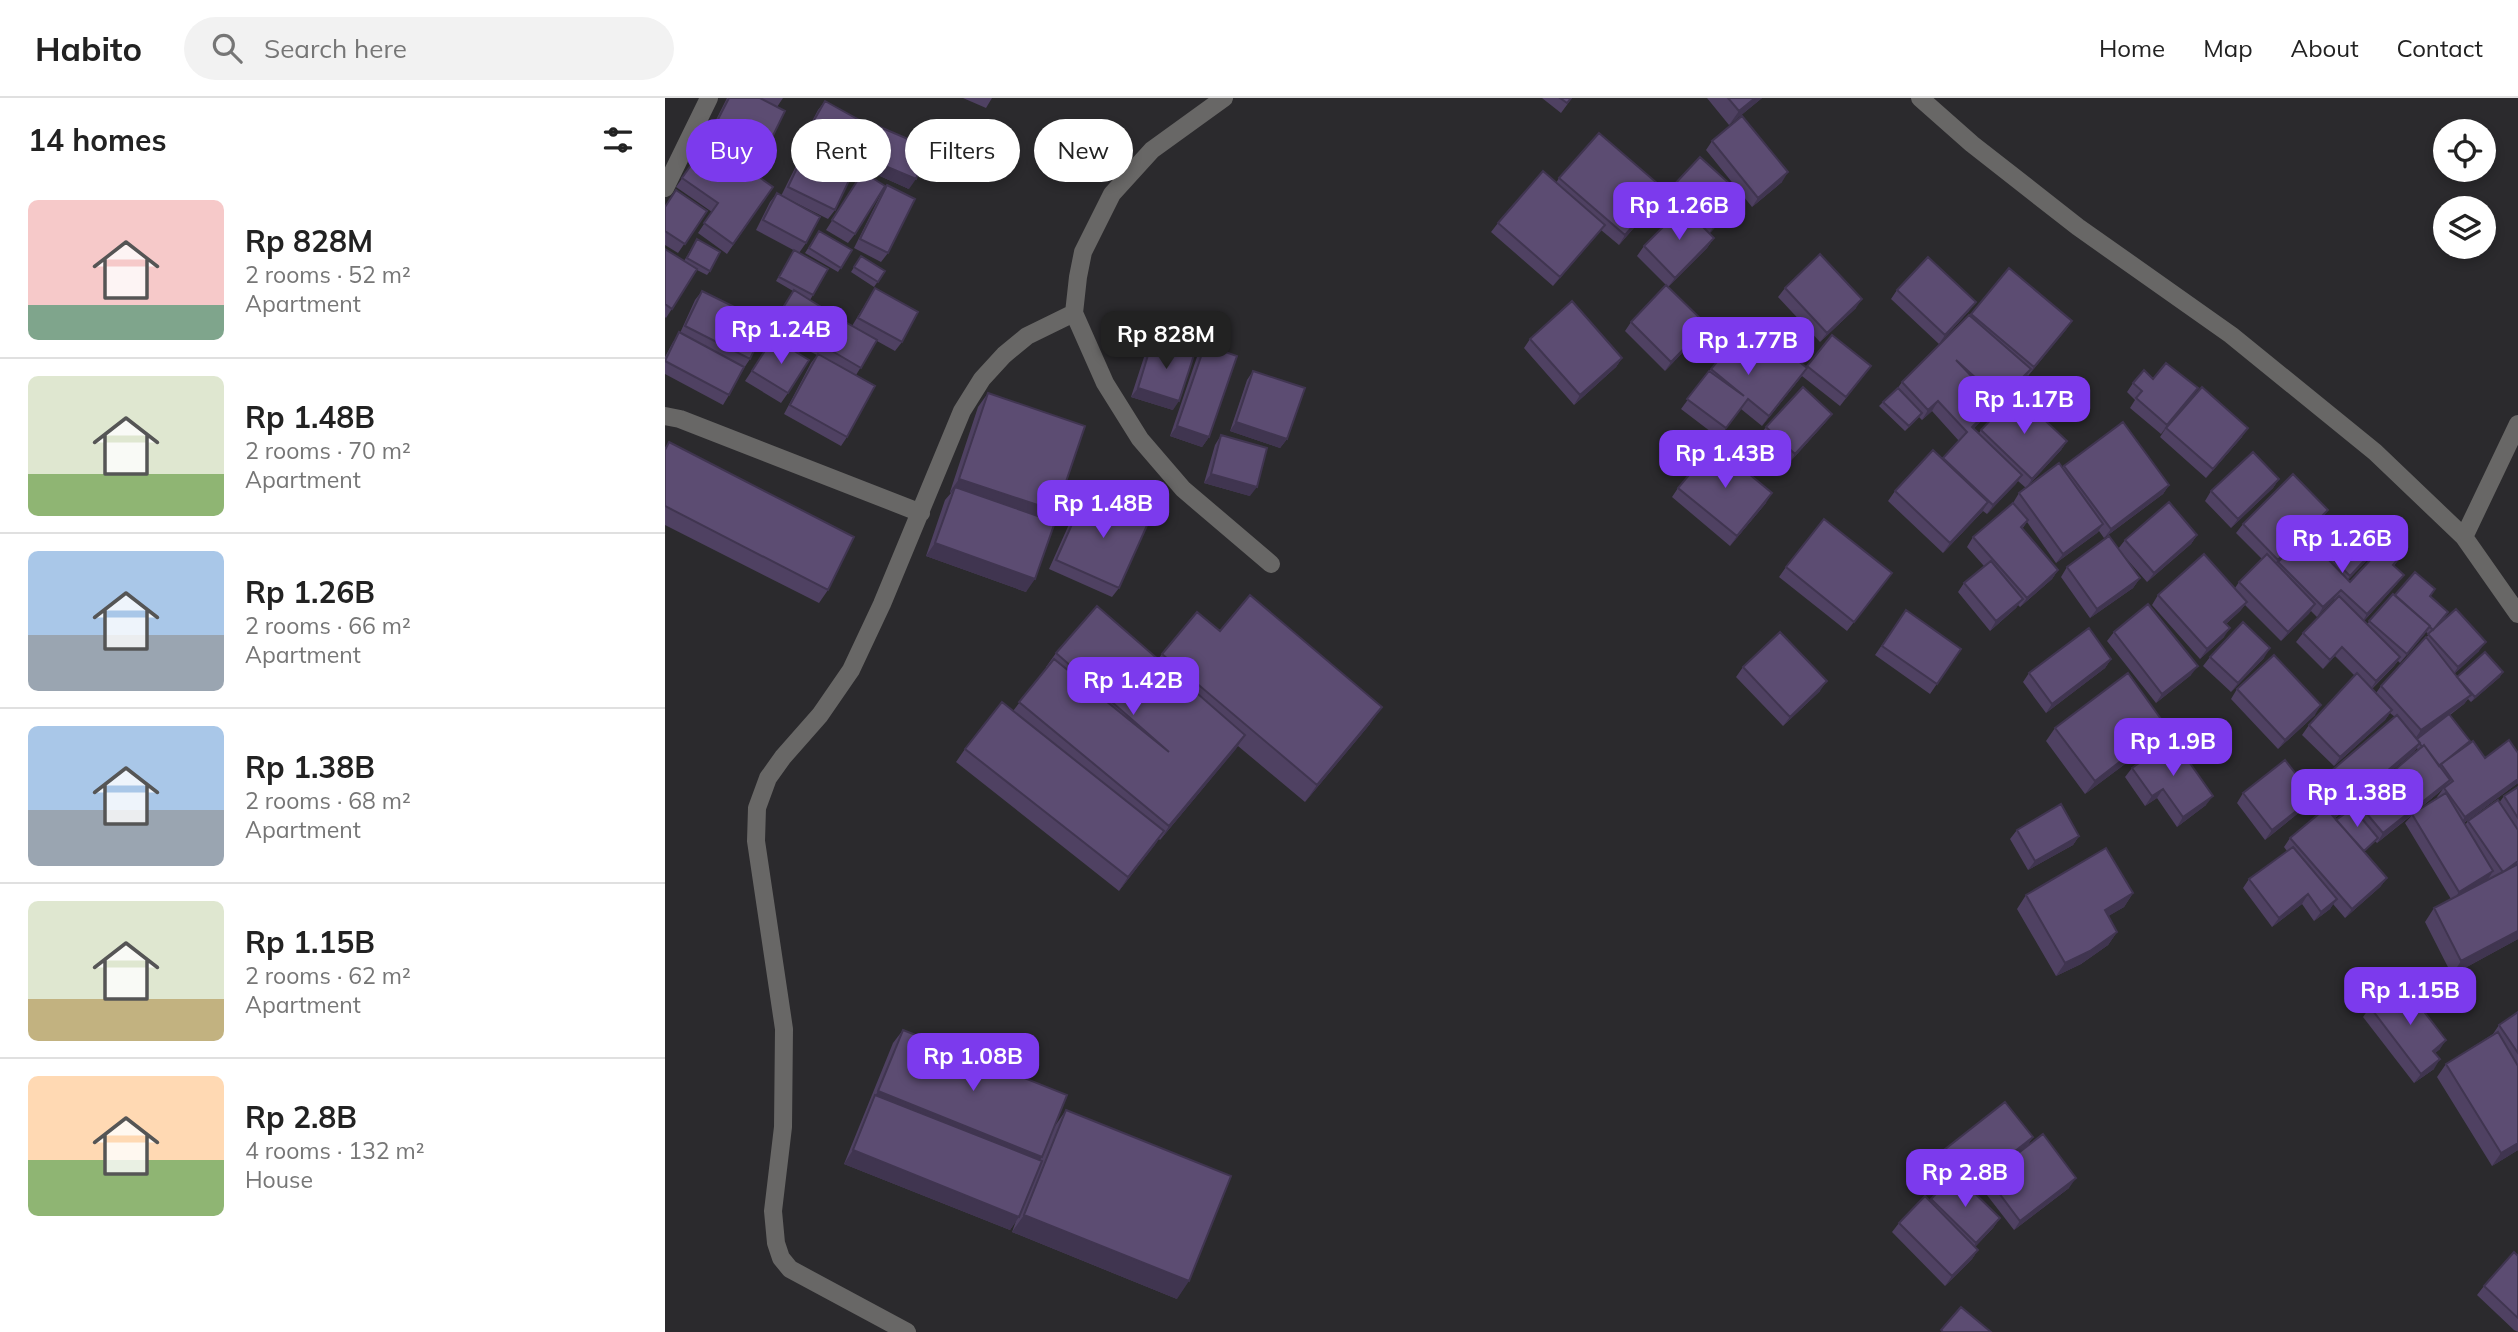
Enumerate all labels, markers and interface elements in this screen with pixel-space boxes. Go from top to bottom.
search box [184,17,674,80]
text: Habito [35,28,142,69]
icon: search [208,29,246,67]
text: Search here [264,32,407,65]
text: Home [2099,33,2165,63]
text: Map [2203,33,2253,63]
text: About [2291,33,2359,63]
text: Contact [2397,33,2483,63]
chip: Buy [686,119,777,182]
chip: Rent [791,119,891,182]
chip: Filters [905,119,1020,182]
chip: New [1034,119,1133,182]
map controls [2433,119,2496,259]
button: locate [2433,119,2496,182]
text: 14 homes [28,121,167,159]
icon: filters [599,121,637,159]
pin: Rp 1.26B [1607,183,1751,242]
text: Rp 1.26B [1629,190,1729,219]
button: layers [2433,196,2496,259]
text: Rp 828M [245,222,373,260]
icon: home [84,228,168,312]
text: 2 rooms · 52 m² [245,260,411,289]
text: Apartment [245,289,361,318]
pin: Rp 1.24B [709,306,853,366]
pin: Rp 828M [1101,312,1231,371]
text: Rp 1.24B [731,314,831,343]
pin: Rp 1.77B [1676,317,1820,377]
text: Rp 828M [1117,319,1215,348]
text: Rp 1.77B [1698,325,1798,354]
pin: Rp 1.17B [1952,376,2096,436]
text: Rp 1.17B [1974,384,2074,413]
text: Rp 1.48B [245,398,375,436]
icon: home [84,404,168,488]
pin: Rp 1.43B [1653,430,1797,490]
text: 2 rooms · 70 m² [245,436,411,465]
text: Rp 1.43B [1675,438,1775,467]
text: Apartment [245,465,361,494]
pin: Rp 1.48B [1031,480,1175,540]
text: Rp 1.48B [1053,488,1153,517]
pin: Rp 1.26B [2270,516,2414,575]
text: Rp 1.26B [2292,523,2392,552]
text: Rp 1.26B [245,573,375,611]
icon: home [84,579,168,663]
text: 2 rooms · 66 m² [245,611,411,640]
text: Apartment [245,640,361,669]
pin: Rp 1.42B [1061,658,1205,717]
text: Rp 1.42B [1083,665,1183,694]
pin: Rp 1.9B [2108,718,2238,778]
text: Rp 1.9B [2130,726,2216,755]
text: Rp 1.38B [245,748,375,786]
icon: home [84,754,168,838]
pin: Rp 1.38B [2285,770,2429,829]
text: Rp 1.38B [2307,777,2407,806]
text: 2 rooms · 68 m² [245,786,411,815]
text: Apartment [245,815,361,844]
text: Rp 1.15B [245,923,375,961]
icon: home [84,929,168,1013]
text: 2 rooms · 62 m² [245,961,411,990]
pin: Rp 1.15B [2338,968,2482,1027]
text: Rp 1.15B [2360,975,2460,1004]
text: Apartment [245,990,361,1019]
pin: Rp 1.08B [901,1034,1045,1093]
text: Rp 1.08B [923,1041,1023,1070]
text: Rp 2.8B [245,1098,357,1136]
icon: home [84,1104,168,1188]
text: 4 rooms · 132 m² [245,1136,425,1165]
pin: Rp 2.8B [1900,1150,2030,1209]
text: Rp 2.8B [1922,1157,2008,1186]
text: House [245,1165,313,1194]

